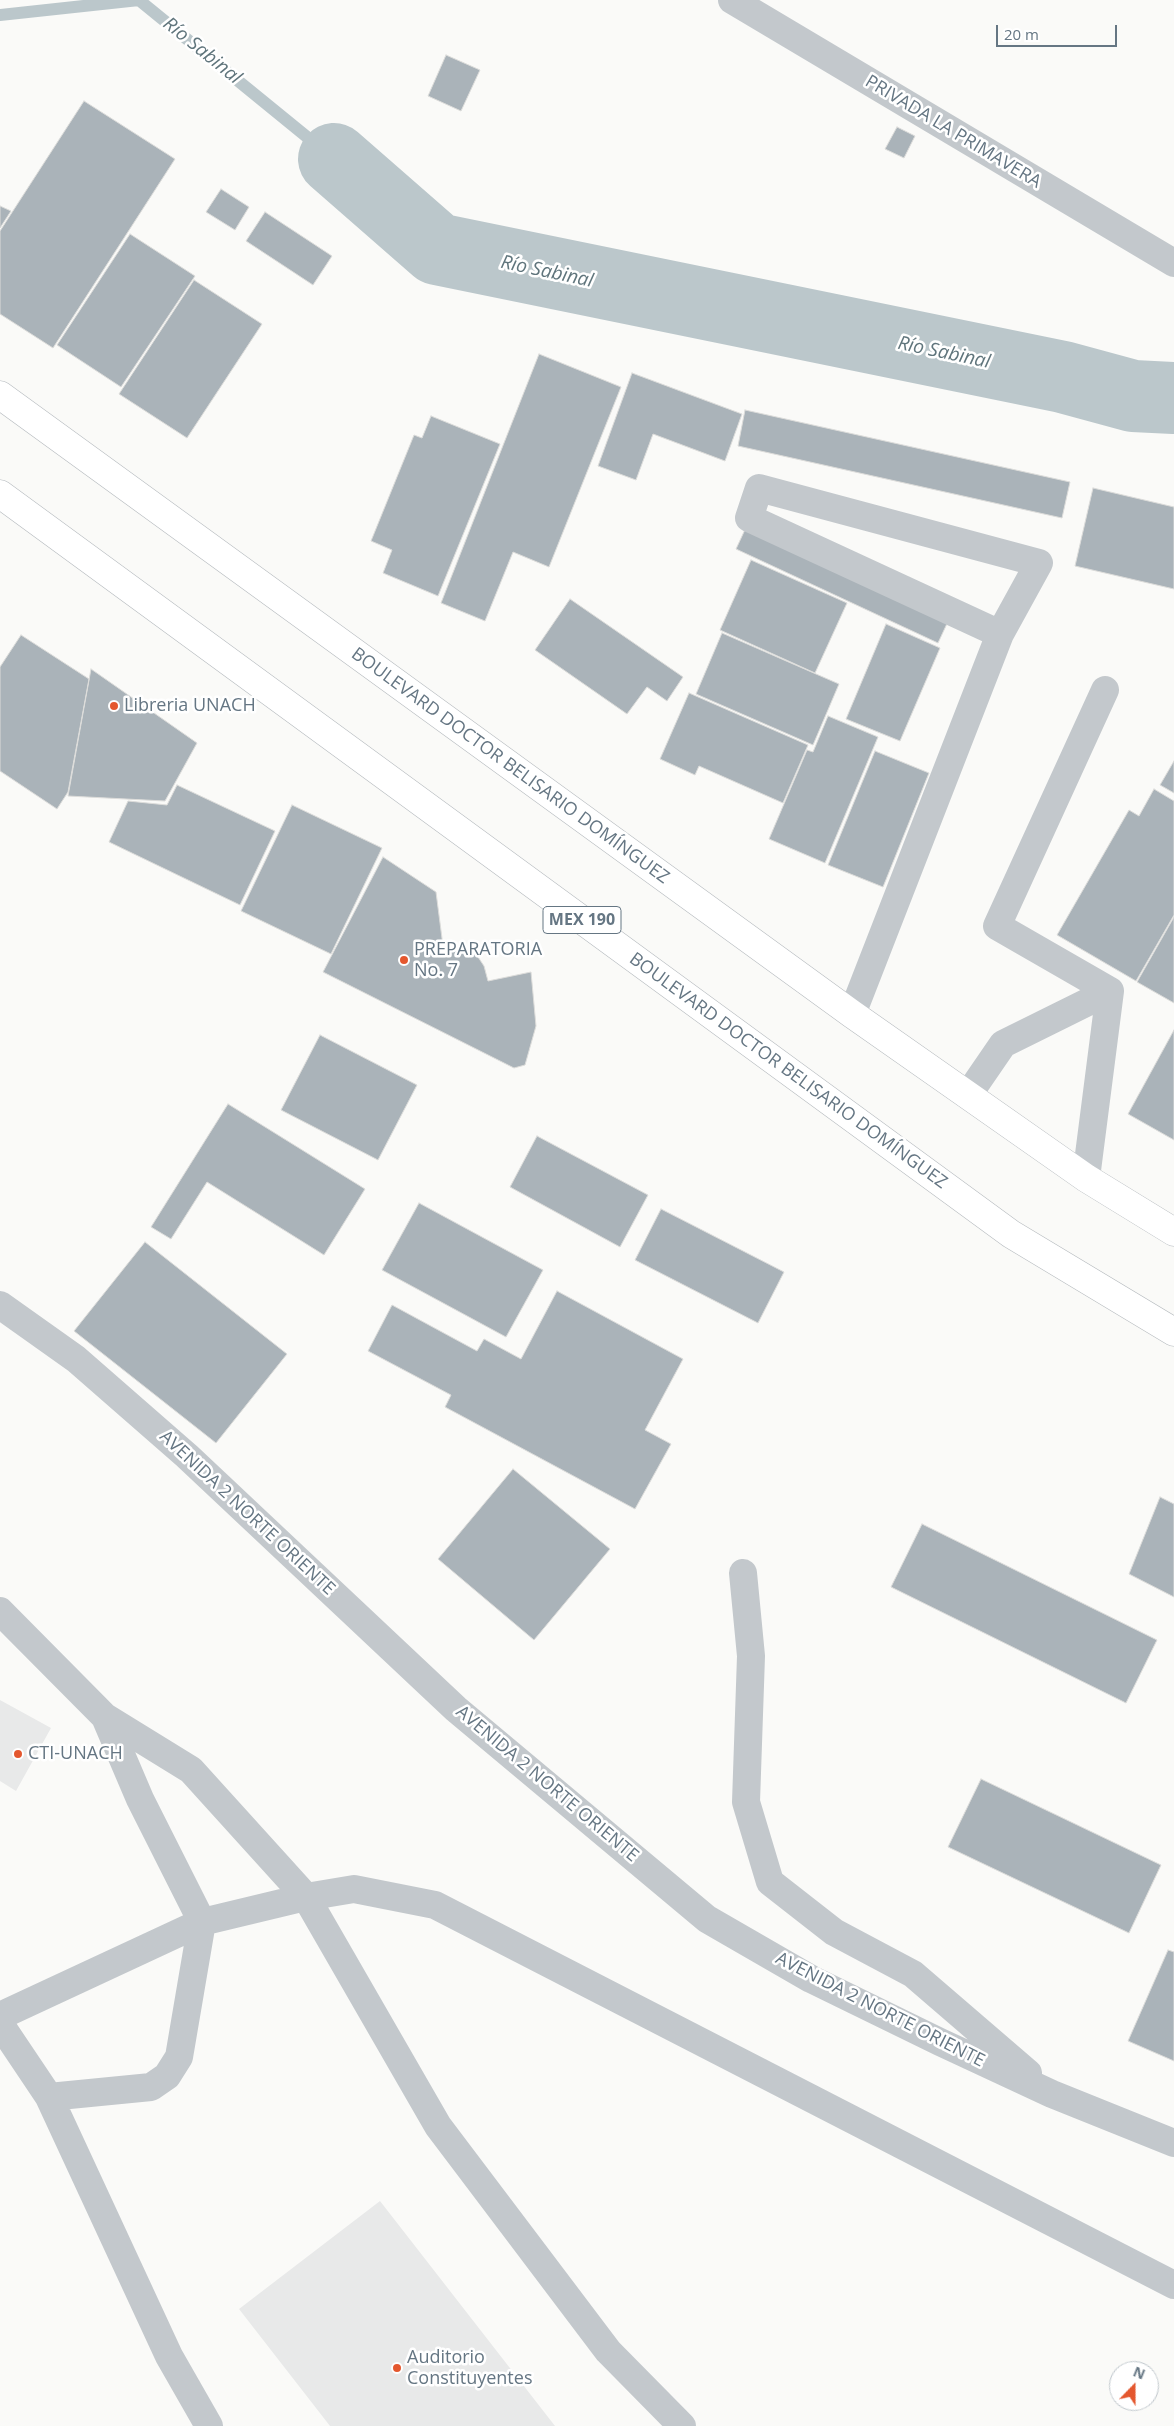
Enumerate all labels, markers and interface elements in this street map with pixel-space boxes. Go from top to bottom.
water label: Río Sabinal [158,13,246,89]
scale bar [999,15,1120,47]
text: 20 m [1004,24,1039,44]
street label: PRIVADA LA PRIMAVERA [861,71,1045,193]
water label: Río Sabinal [499,251,595,293]
water label: Río Sabinal [896,332,992,374]
street label: BOULEVARD DOCTOR BELISARIO DOMÍNGUEZ [347,643,673,889]
place label: Libreria UNACH [124,695,256,717]
marker: Libreria UNACH [108,700,120,712]
road number: MEX 190 [543,906,621,934]
place label: PREPARATORIA No. 7 [414,939,542,982]
street label: BOULEVARD DOCTOR BELISARIO DOMÍNGUEZ [625,948,951,1194]
marker: PREPARATORIA No. 7 [398,954,410,966]
street label: AVENIDA 2 NORTE ORIENTE [155,1426,339,1600]
street label: AVENIDA 2 NORTE ORIENTE [451,1701,643,1867]
place label: CTI-UNACH [28,1743,123,1765]
marker: CTI-UNACH [12,1748,24,1760]
street label: AVENIDA 2 NORTE ORIENTE [772,1948,988,2072]
place label: Auditorio Constituyentes [407,2347,532,2390]
north arrow [1109,2361,1159,2411]
marker: Auditorio Constituyentes [391,2362,403,2374]
text: N [1131,2362,1148,2383]

